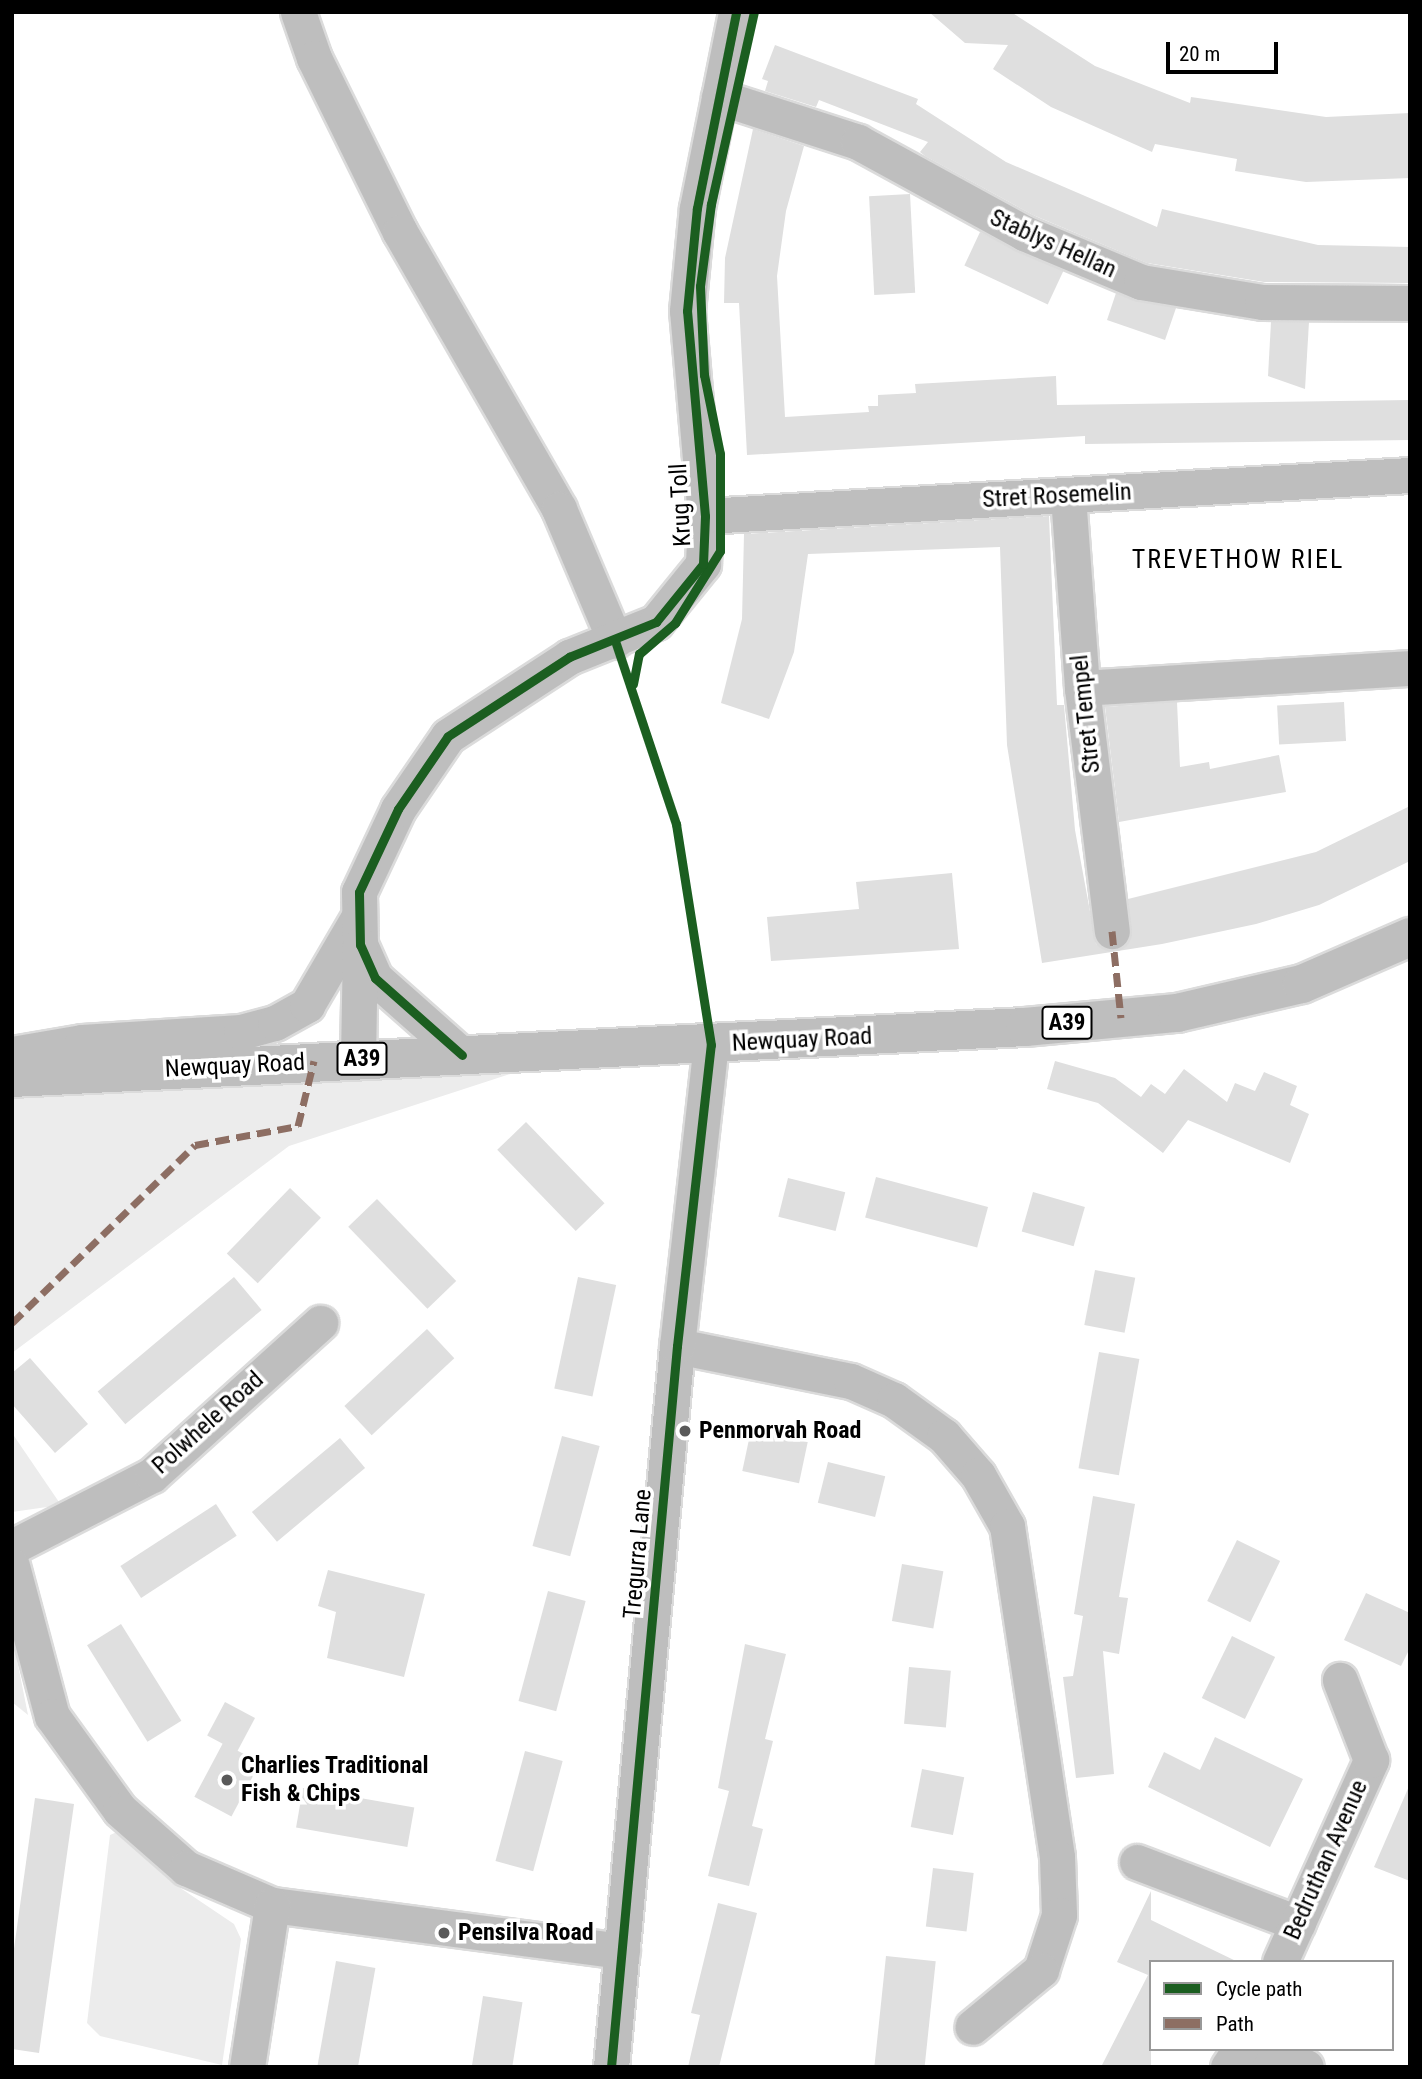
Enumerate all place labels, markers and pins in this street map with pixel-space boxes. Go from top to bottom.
place label: Penmorvah Road [699,1417,861,1445]
marker: Penmorvah Road [677,1423,693,1439]
place label: Charlies Traditional Fish & Chips [241,1752,429,1808]
marker: Charlies Traditional Fish & Chips [219,1772,235,1788]
place label: Pensilva Road [458,1919,594,1947]
marker: Pensilva Road [436,1925,452,1941]

